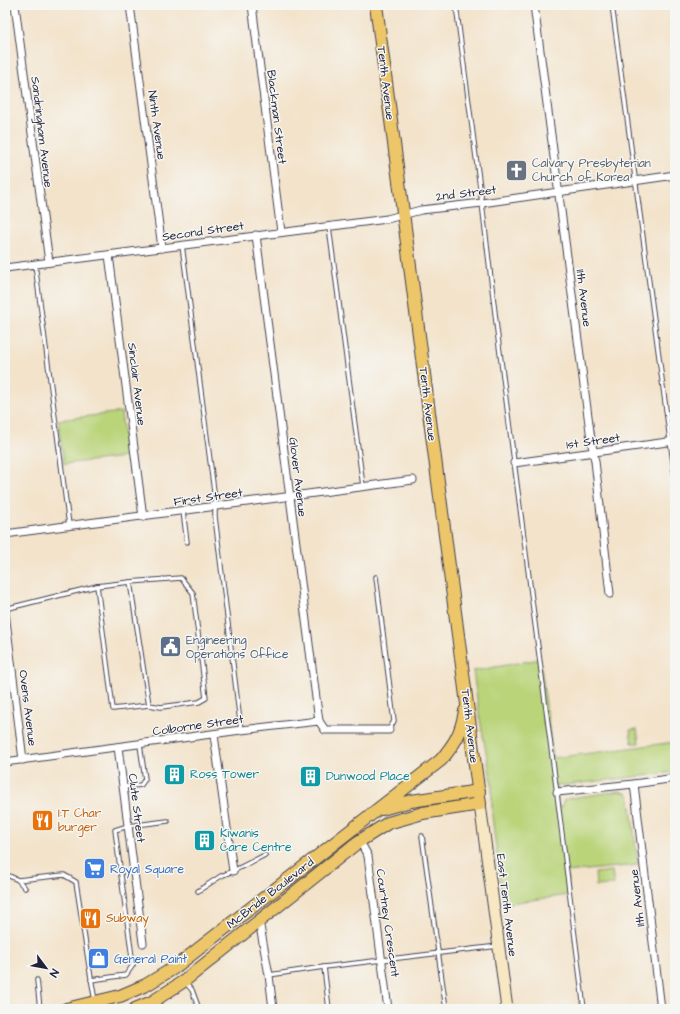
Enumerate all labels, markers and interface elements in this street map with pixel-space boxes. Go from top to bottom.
street label: Tenth Avenue [373,45,399,122]
street label: Blackman Street [262,69,291,165]
street label: Sandringham Avenue [25,76,57,189]
street label: Ninth Avenue [143,89,170,161]
place label: Calvary Presbyterian Church of Korea [532,155,651,186]
church icon: Calvary Presbyterian Church of Korea [504,157,530,183]
street label: 2nd Street [435,181,497,206]
street label: Second Street [161,217,245,246]
street label: 11th Avenue [572,268,596,328]
street label: Sinclair Avenue [123,342,150,427]
street label: Tenth Avenue [415,366,441,443]
street label: 1st Street [565,429,621,454]
street label: Glover Avenue [284,436,311,518]
street label: First Street [172,484,244,511]
place label: Engineering Operations Office [186,632,289,663]
public building icon: Engineering Operations Office [157,634,183,660]
street label: Ovens Avenue [14,669,41,748]
street label: Tenth Avenue [457,688,483,765]
street label: Colborne Street [152,711,245,740]
building icon: Ross Tower [162,761,188,787]
building icon: Dunwood Place [297,763,323,789]
place label: Ross Tower [190,766,260,783]
place label: Dunwood Place [326,768,410,785]
street label: Clute Street [124,772,149,844]
place label: I:T Char burger [58,805,102,837]
restaurant icon: I:T Char burger [30,807,56,833]
place label: Kiwanis Care Centre [220,825,292,856]
building icon: Kiwanis Care Centre [191,827,217,853]
street label: East Tenth Avenue [492,853,521,958]
street label: McBride Boulevard [223,854,318,933]
supermarket icon: Royal Square [81,856,107,882]
place label: Royal Square [110,861,184,879]
street label: Courtney Crescent [370,868,404,979]
street label: 11th Avenue [625,868,649,928]
restaurant icon: Subway [78,905,104,931]
place label: Subway [106,910,149,928]
shop icon: General Paint [86,946,112,972]
north arrow [26,948,66,988]
place label: General Paint [114,951,187,968]
text: N [46,966,62,980]

